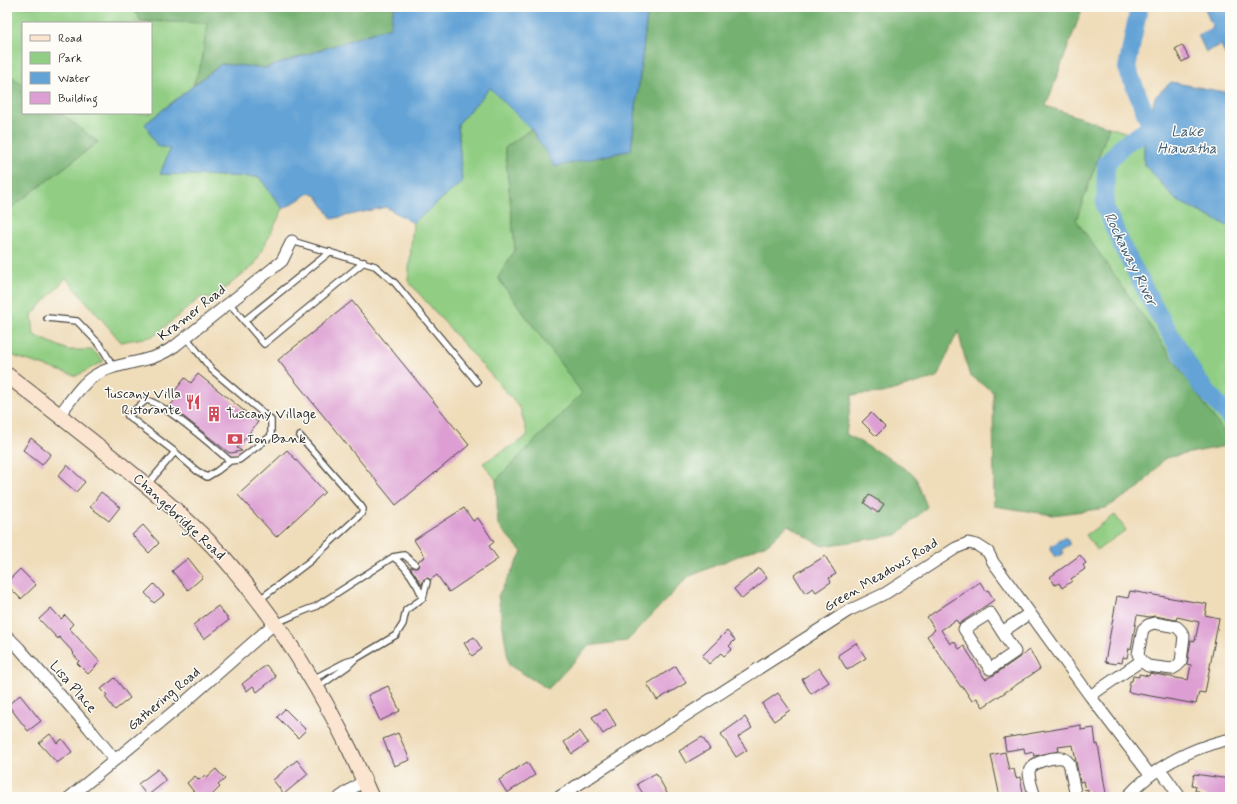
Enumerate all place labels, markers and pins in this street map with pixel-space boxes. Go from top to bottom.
place label: Tuscany Villa Ristorante [104,385,181,419]
restaurant icon: Tuscany Villa Ristorante [184,393,202,411]
building icon: Tuscany Village [205,405,223,423]
place label: Tuscany Village [226,405,317,424]
bank icon: Ion Bank [226,430,244,448]
place label: Ion Bank [247,430,306,448]

